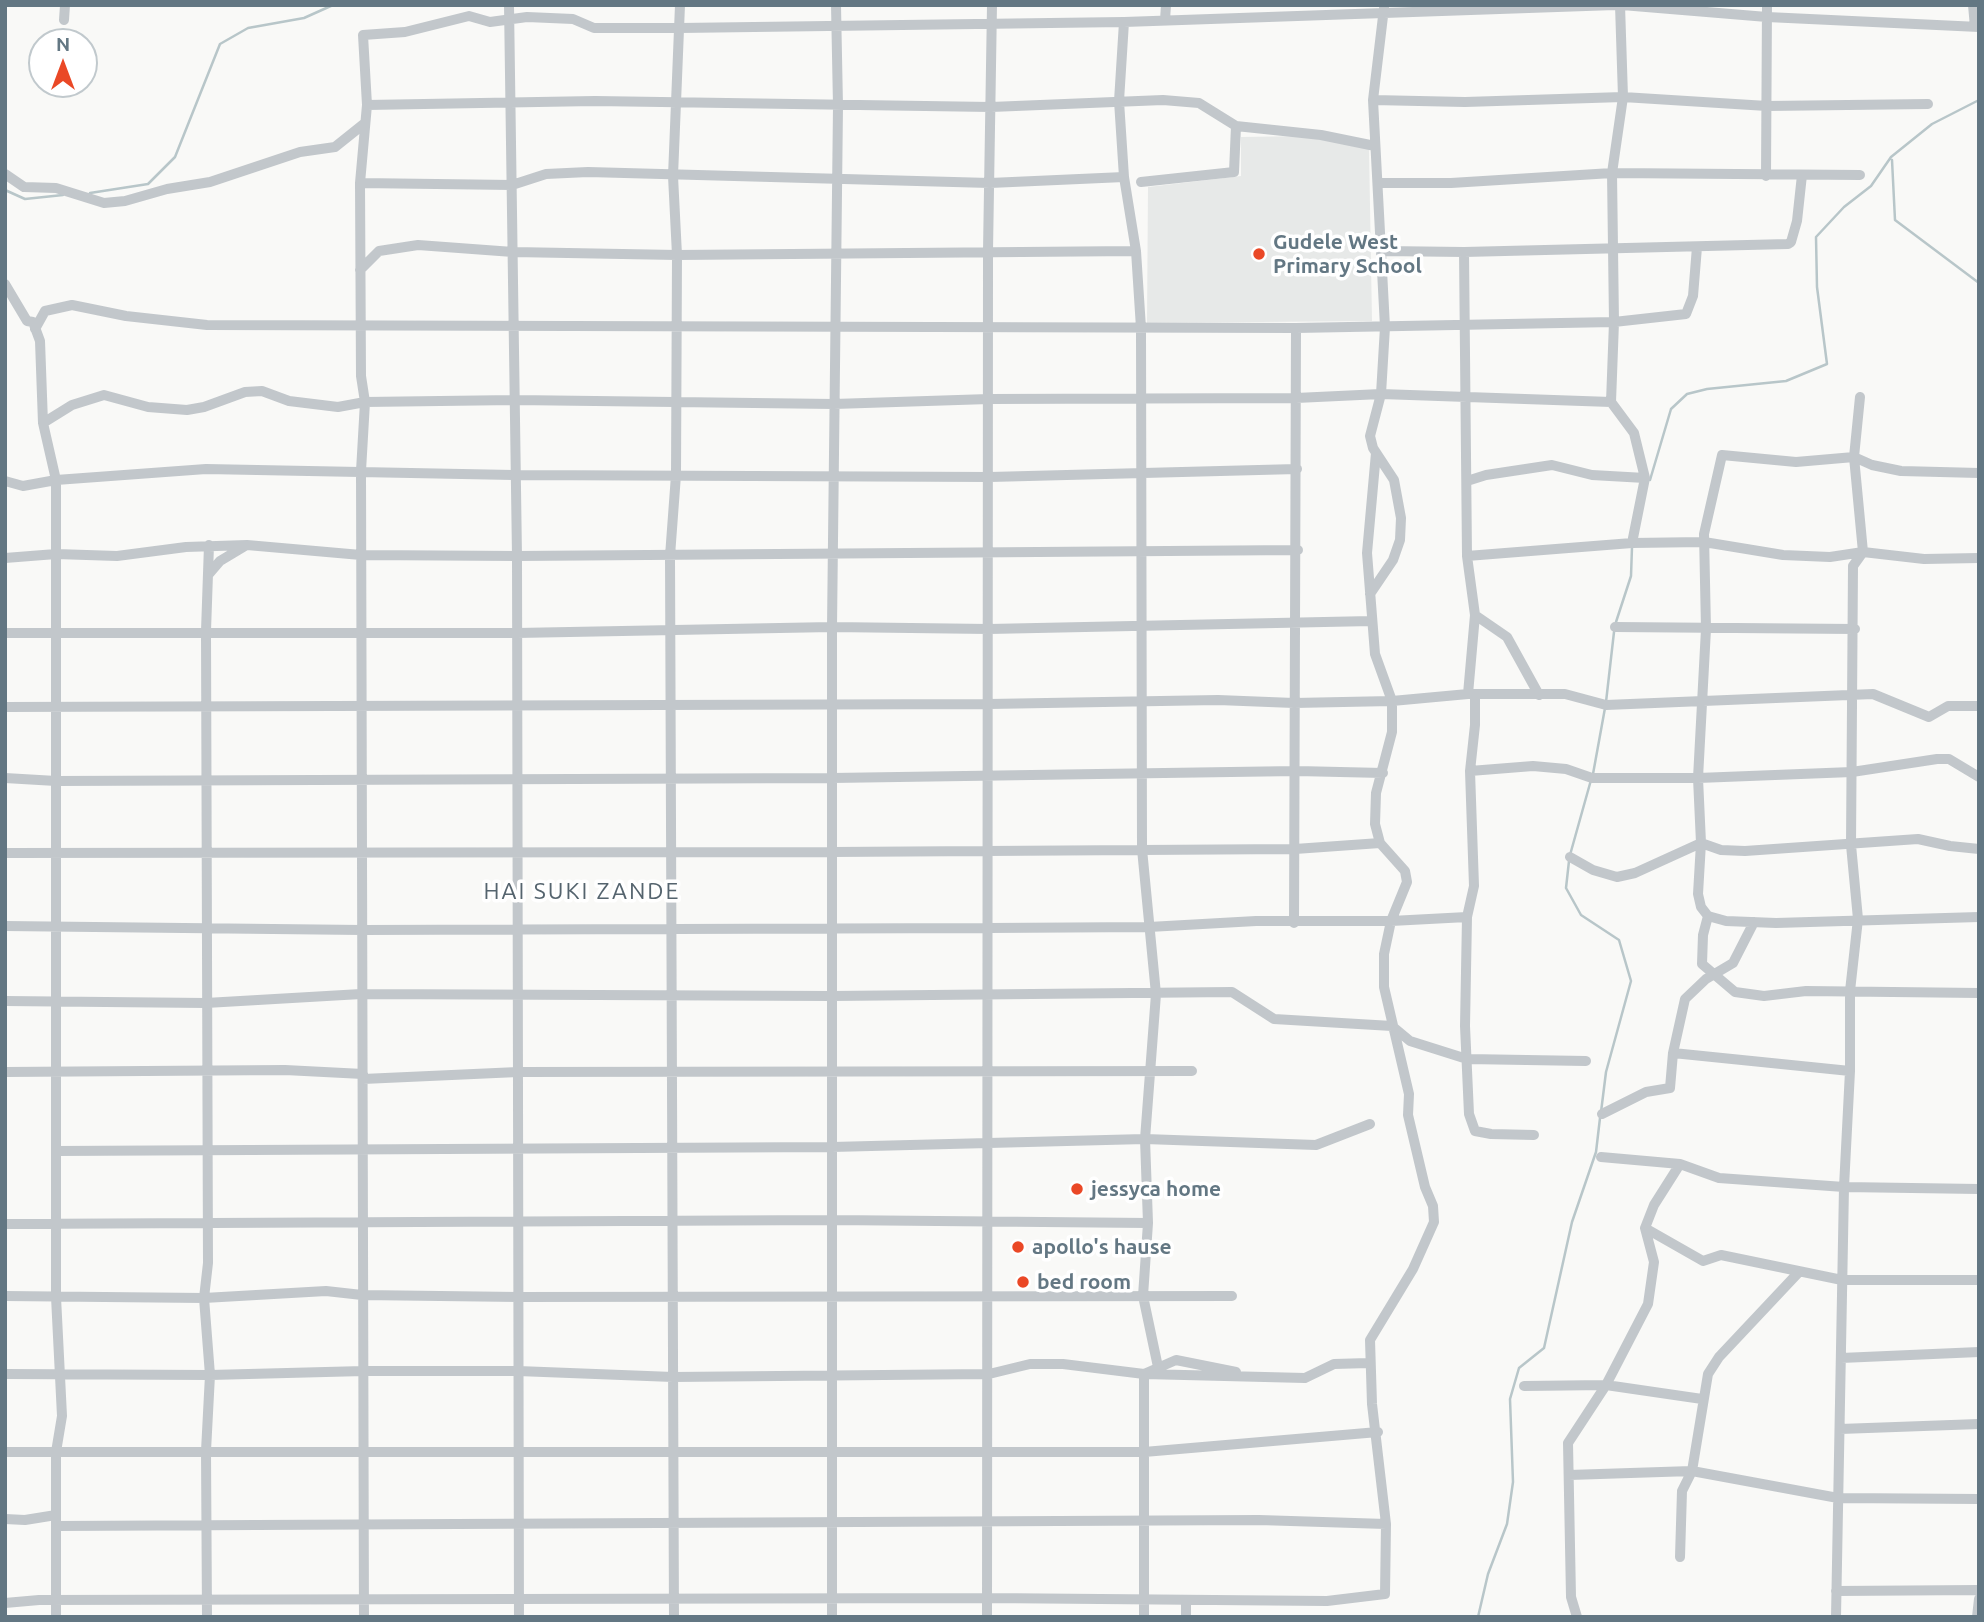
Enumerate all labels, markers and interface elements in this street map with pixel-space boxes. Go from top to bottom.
north arrow [28,28,98,98]
text: N [56,33,70,55]
place label: Gudele West Primary School [1273,229,1422,279]
marker: Gudele West Primary School [1251,246,1267,262]
district label: HAI SUKI ZANDE [485,877,679,905]
place label: jessyca home [1091,1176,1221,1202]
marker: jessyca home [1069,1181,1085,1197]
place label: apollo's hause [1032,1234,1172,1260]
marker: apollo's hause [1010,1239,1026,1255]
place label: bed room [1037,1269,1131,1295]
marker: bed room [1015,1274,1031,1290]

